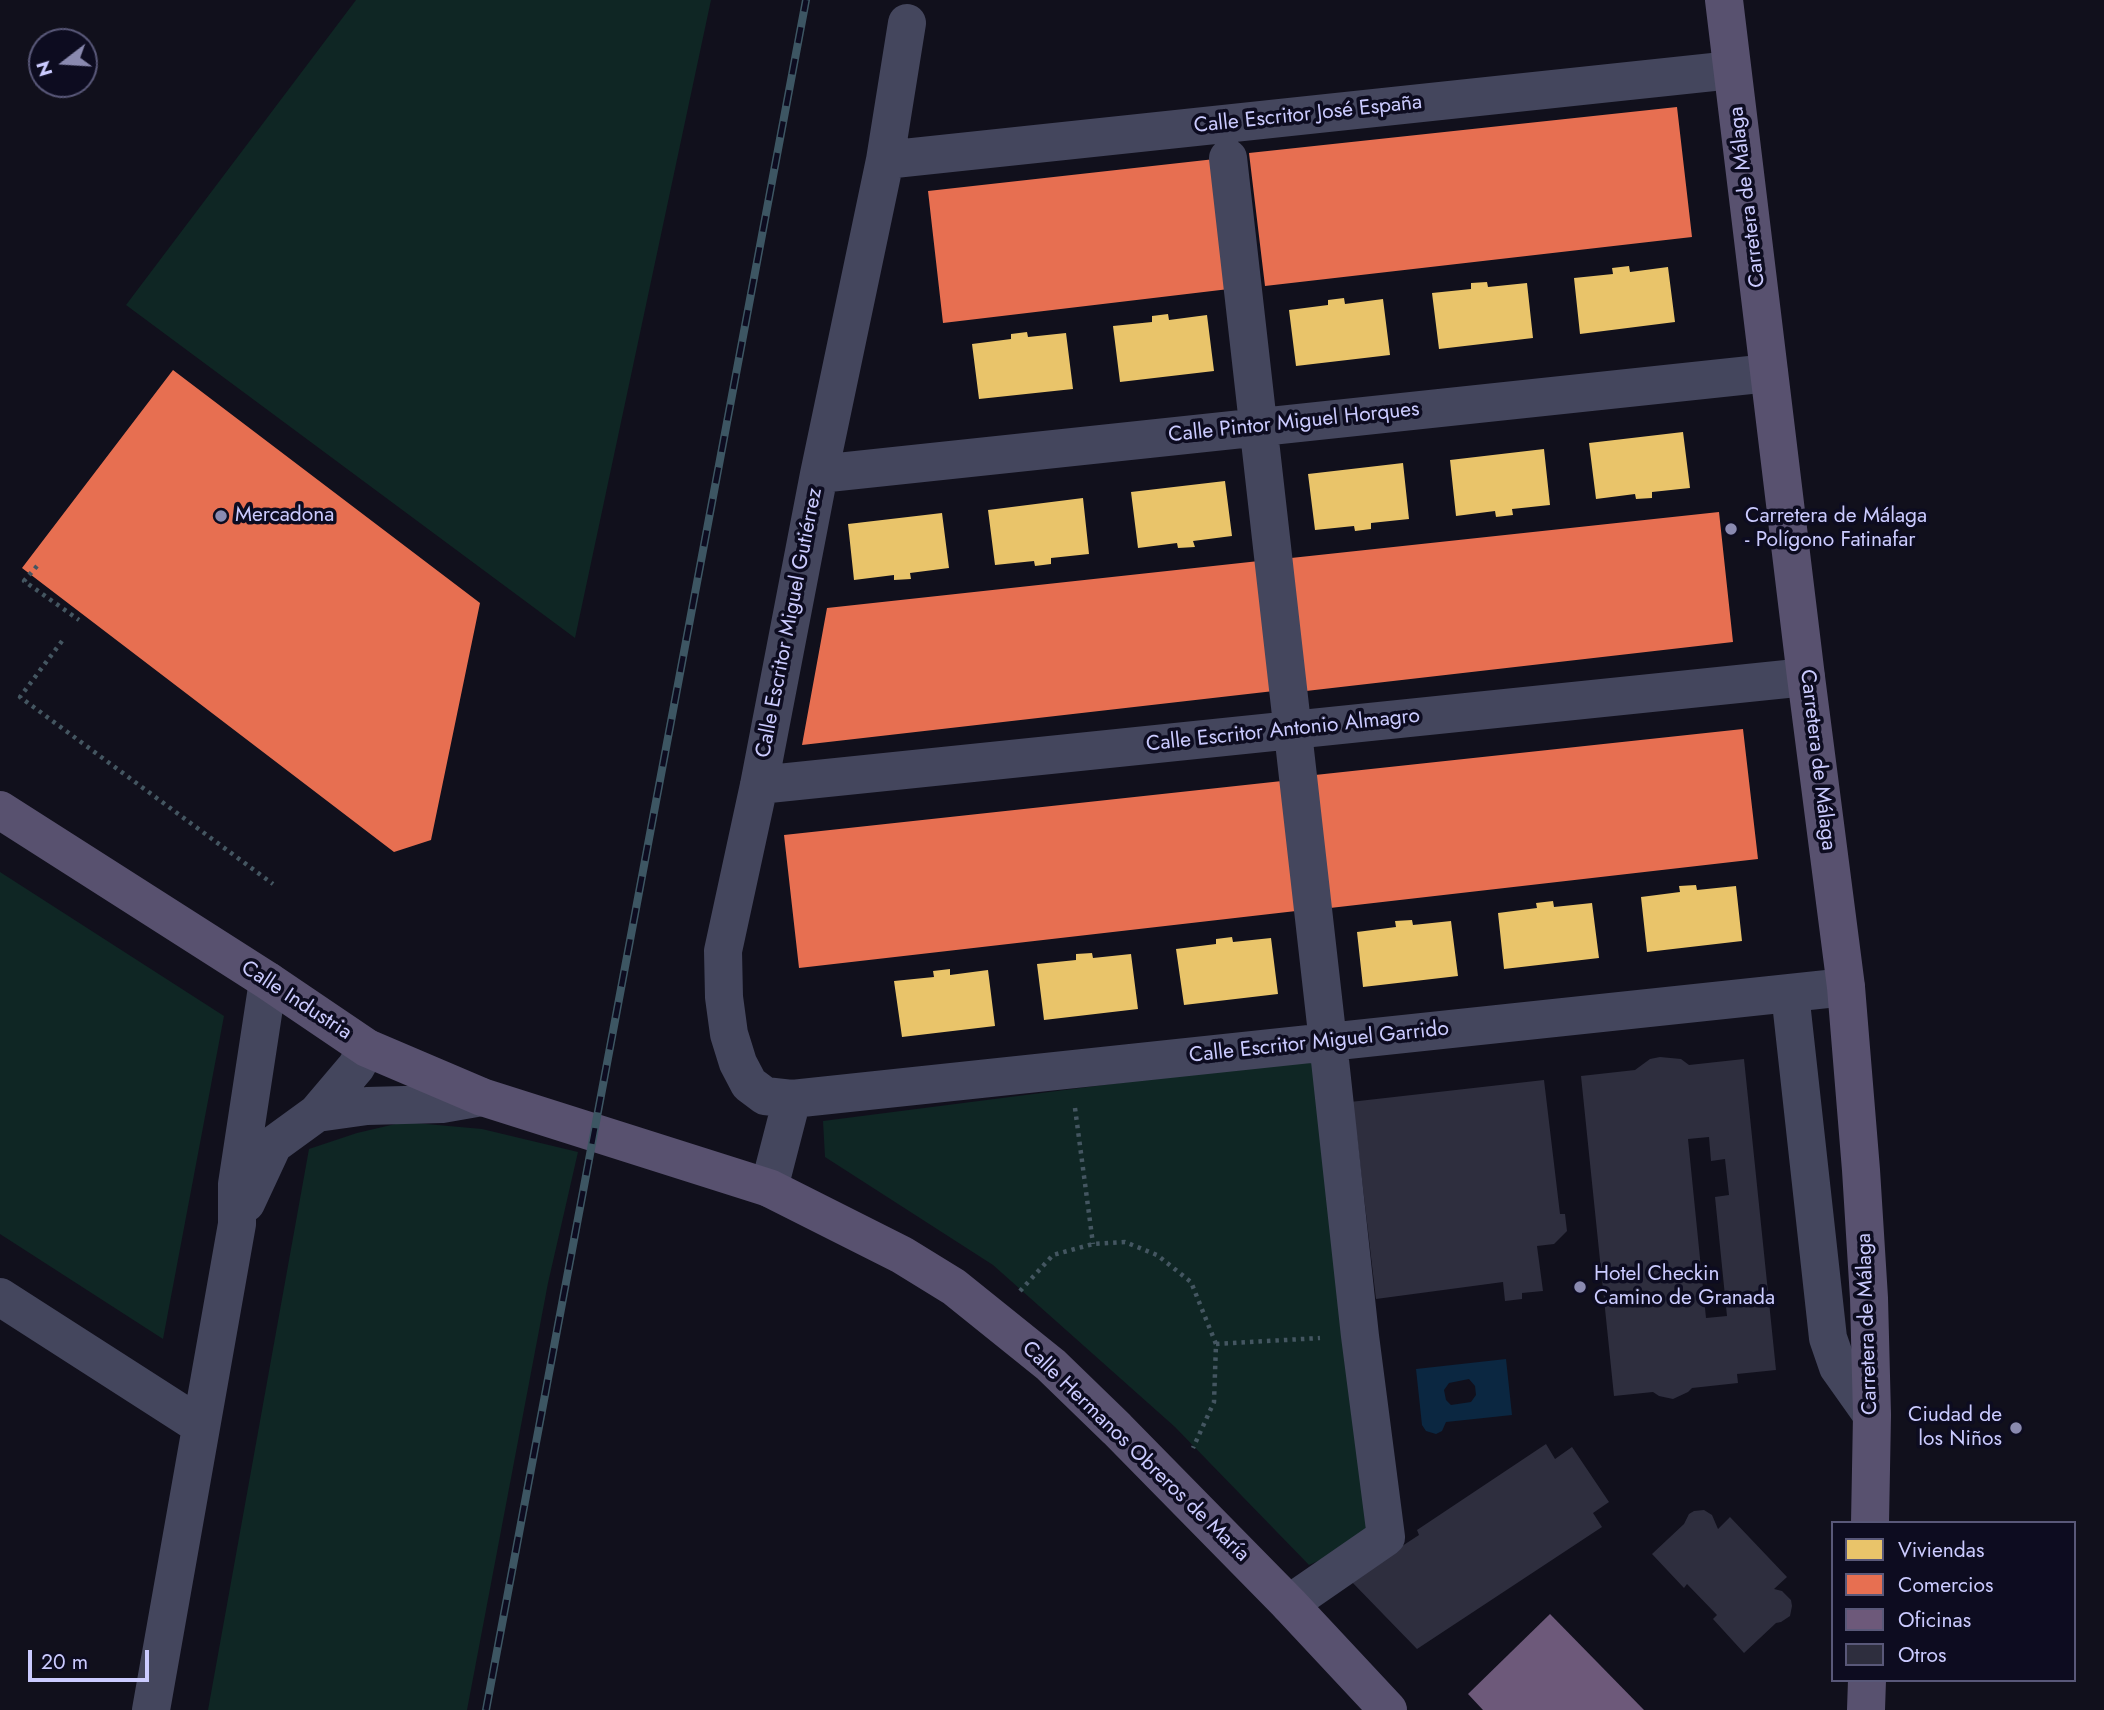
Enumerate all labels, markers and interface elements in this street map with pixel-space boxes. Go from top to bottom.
north arrow [28,28,98,98]
text: N [29,58,59,80]
street label: Calle Escritor José España [1193,90,1423,140]
street label: Carretera de Málaga [1724,105,1772,289]
street label: Calle Pintor Miguel Horques [1167,397,1421,449]
street label: Calle Escritor Miguel Gutiérrez [751,486,829,760]
place label: Mercadona [235,503,334,529]
place label: Carretera de Málaga - Polígono Fatinafar [1745,504,1927,554]
marker: Mercadona [213,508,229,524]
marker: Carretera de Málaga - Polígono Fatinafar [1723,521,1739,537]
street label: Carretera de Málaga [1793,668,1841,852]
street label: Calle Escritor Antonio Almagro [1145,704,1421,758]
street label: Calle Industria [236,956,356,1046]
street label: Calle Escritor Miguel Garrido [1188,1017,1450,1069]
street label: Carretera de Málaga [1852,1233,1884,1415]
place label: Hotel Checkin Camino de Granada [1594,1262,1775,1312]
marker: Hotel Checkin Camino de Granada [1572,1279,1588,1295]
street label: Calle Hermanos Obreros de María [1016,1337,1254,1567]
place label: Ciudad de los Niños [1908,1403,2002,1453]
marker: Ciudad de los Niños [2008,1420,2024,1436]
legend [1831,1521,2076,1682]
text: Viviendas [1898,1535,1984,1565]
text: Comercios [1898,1570,1993,1600]
text: Oficinas [1898,1605,1971,1635]
scale bar [32,1636,152,1680]
text: Otros [1898,1640,1946,1670]
text: 20 m [41,1647,88,1677]

